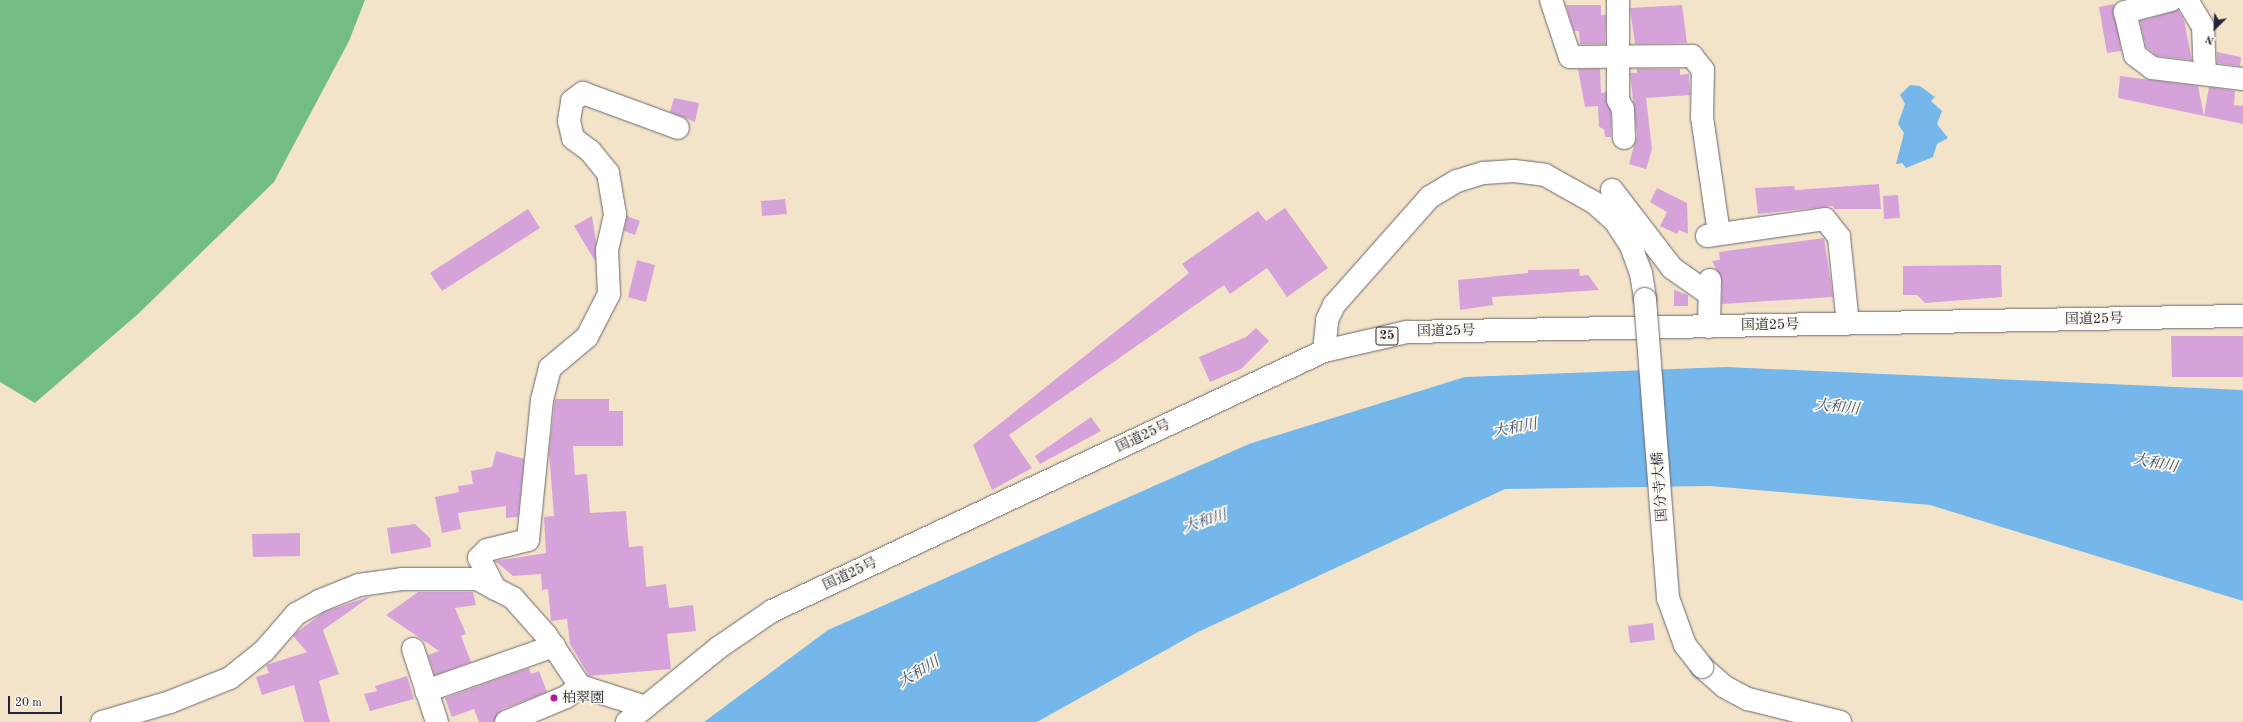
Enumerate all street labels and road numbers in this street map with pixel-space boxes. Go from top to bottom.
street label: 国道25号 [2065,310,2123,328]
street label: 国道25号 [1741,316,1799,334]
street label: 国道25号 [1417,322,1475,340]
road number: 25 [1375,325,1399,347]
street label: 国道25号 [1113,416,1173,456]
street label: 国分寺大橋 [1649,451,1671,523]
street label: 国道25号 [820,554,880,594]

